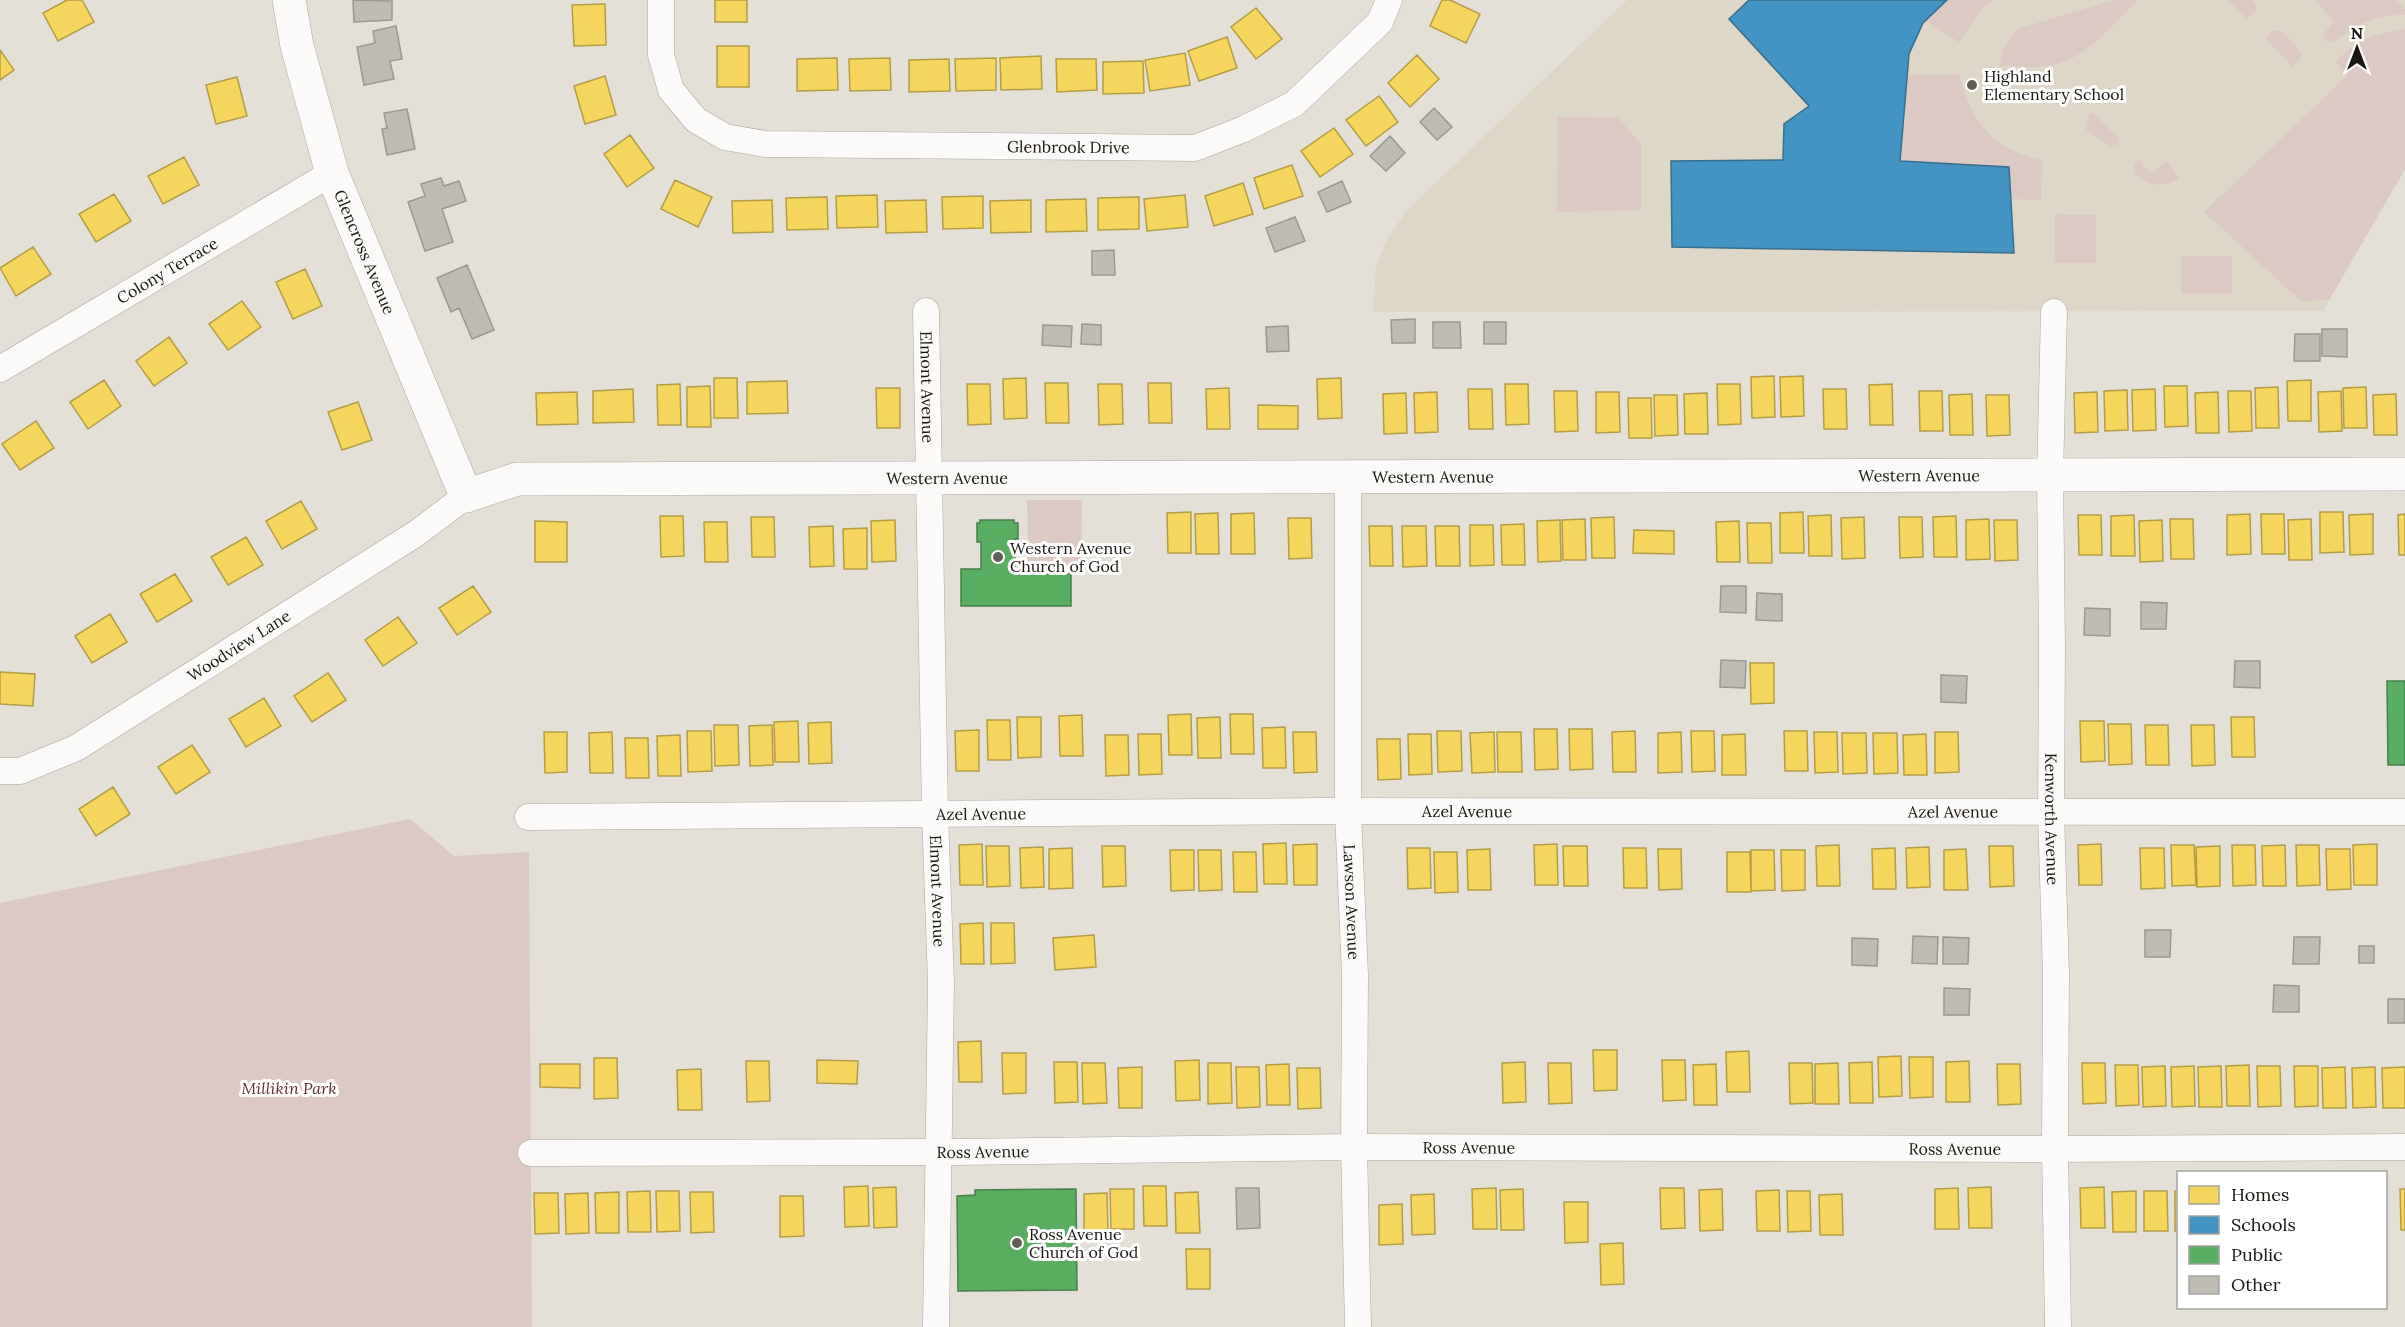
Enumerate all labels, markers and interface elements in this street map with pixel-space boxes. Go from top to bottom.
north arrow [2327,18,2387,78]
text: N [2351,23,2363,43]
place label: Highland Elementary School [1984,66,2124,104]
marker: Highland Elementary School [1965,78,1979,92]
street label: Glenbrook Drive [1007,136,1130,157]
street label: Glencross Avenue [330,187,400,318]
street label: Colony Terrace [113,233,221,308]
street label: Elmont Avenue [916,331,938,444]
street label: Western Avenue [1858,465,1980,485]
street label: Western Avenue [1372,466,1494,487]
street label: Western Avenue [886,468,1008,488]
place label: Western Avenue Church of God [1010,538,1132,576]
marker: Western Avenue Church of God [991,550,1005,564]
street label: Woodview Lane [184,605,294,685]
street label: Kenworth Avenue [2041,753,2063,886]
street label: Azel Avenue [1421,801,1512,821]
street label: Azel Avenue [1907,802,1998,822]
street label: Azel Avenue [935,803,1026,824]
street label: Elmont Avenue [926,834,950,948]
street label: Lawson Avenue [1339,844,1364,960]
park label: Millikin Park [241,1078,337,1098]
street label: Ross Avenue [1423,1137,1516,1157]
street label: Ross Avenue [1909,1139,2002,1159]
street label: Ross Avenue [937,1141,1030,1162]
legend [2177,1171,2387,1309]
text: Homes [2231,1183,2289,1206]
text: Schools [2231,1213,2296,1236]
place label: Ross Avenue Church of God [1029,1224,1139,1262]
marker: Ross Avenue Church of God [1010,1236,1024,1250]
text: Public [2231,1243,2283,1266]
text: Other [2231,1273,2281,1296]

